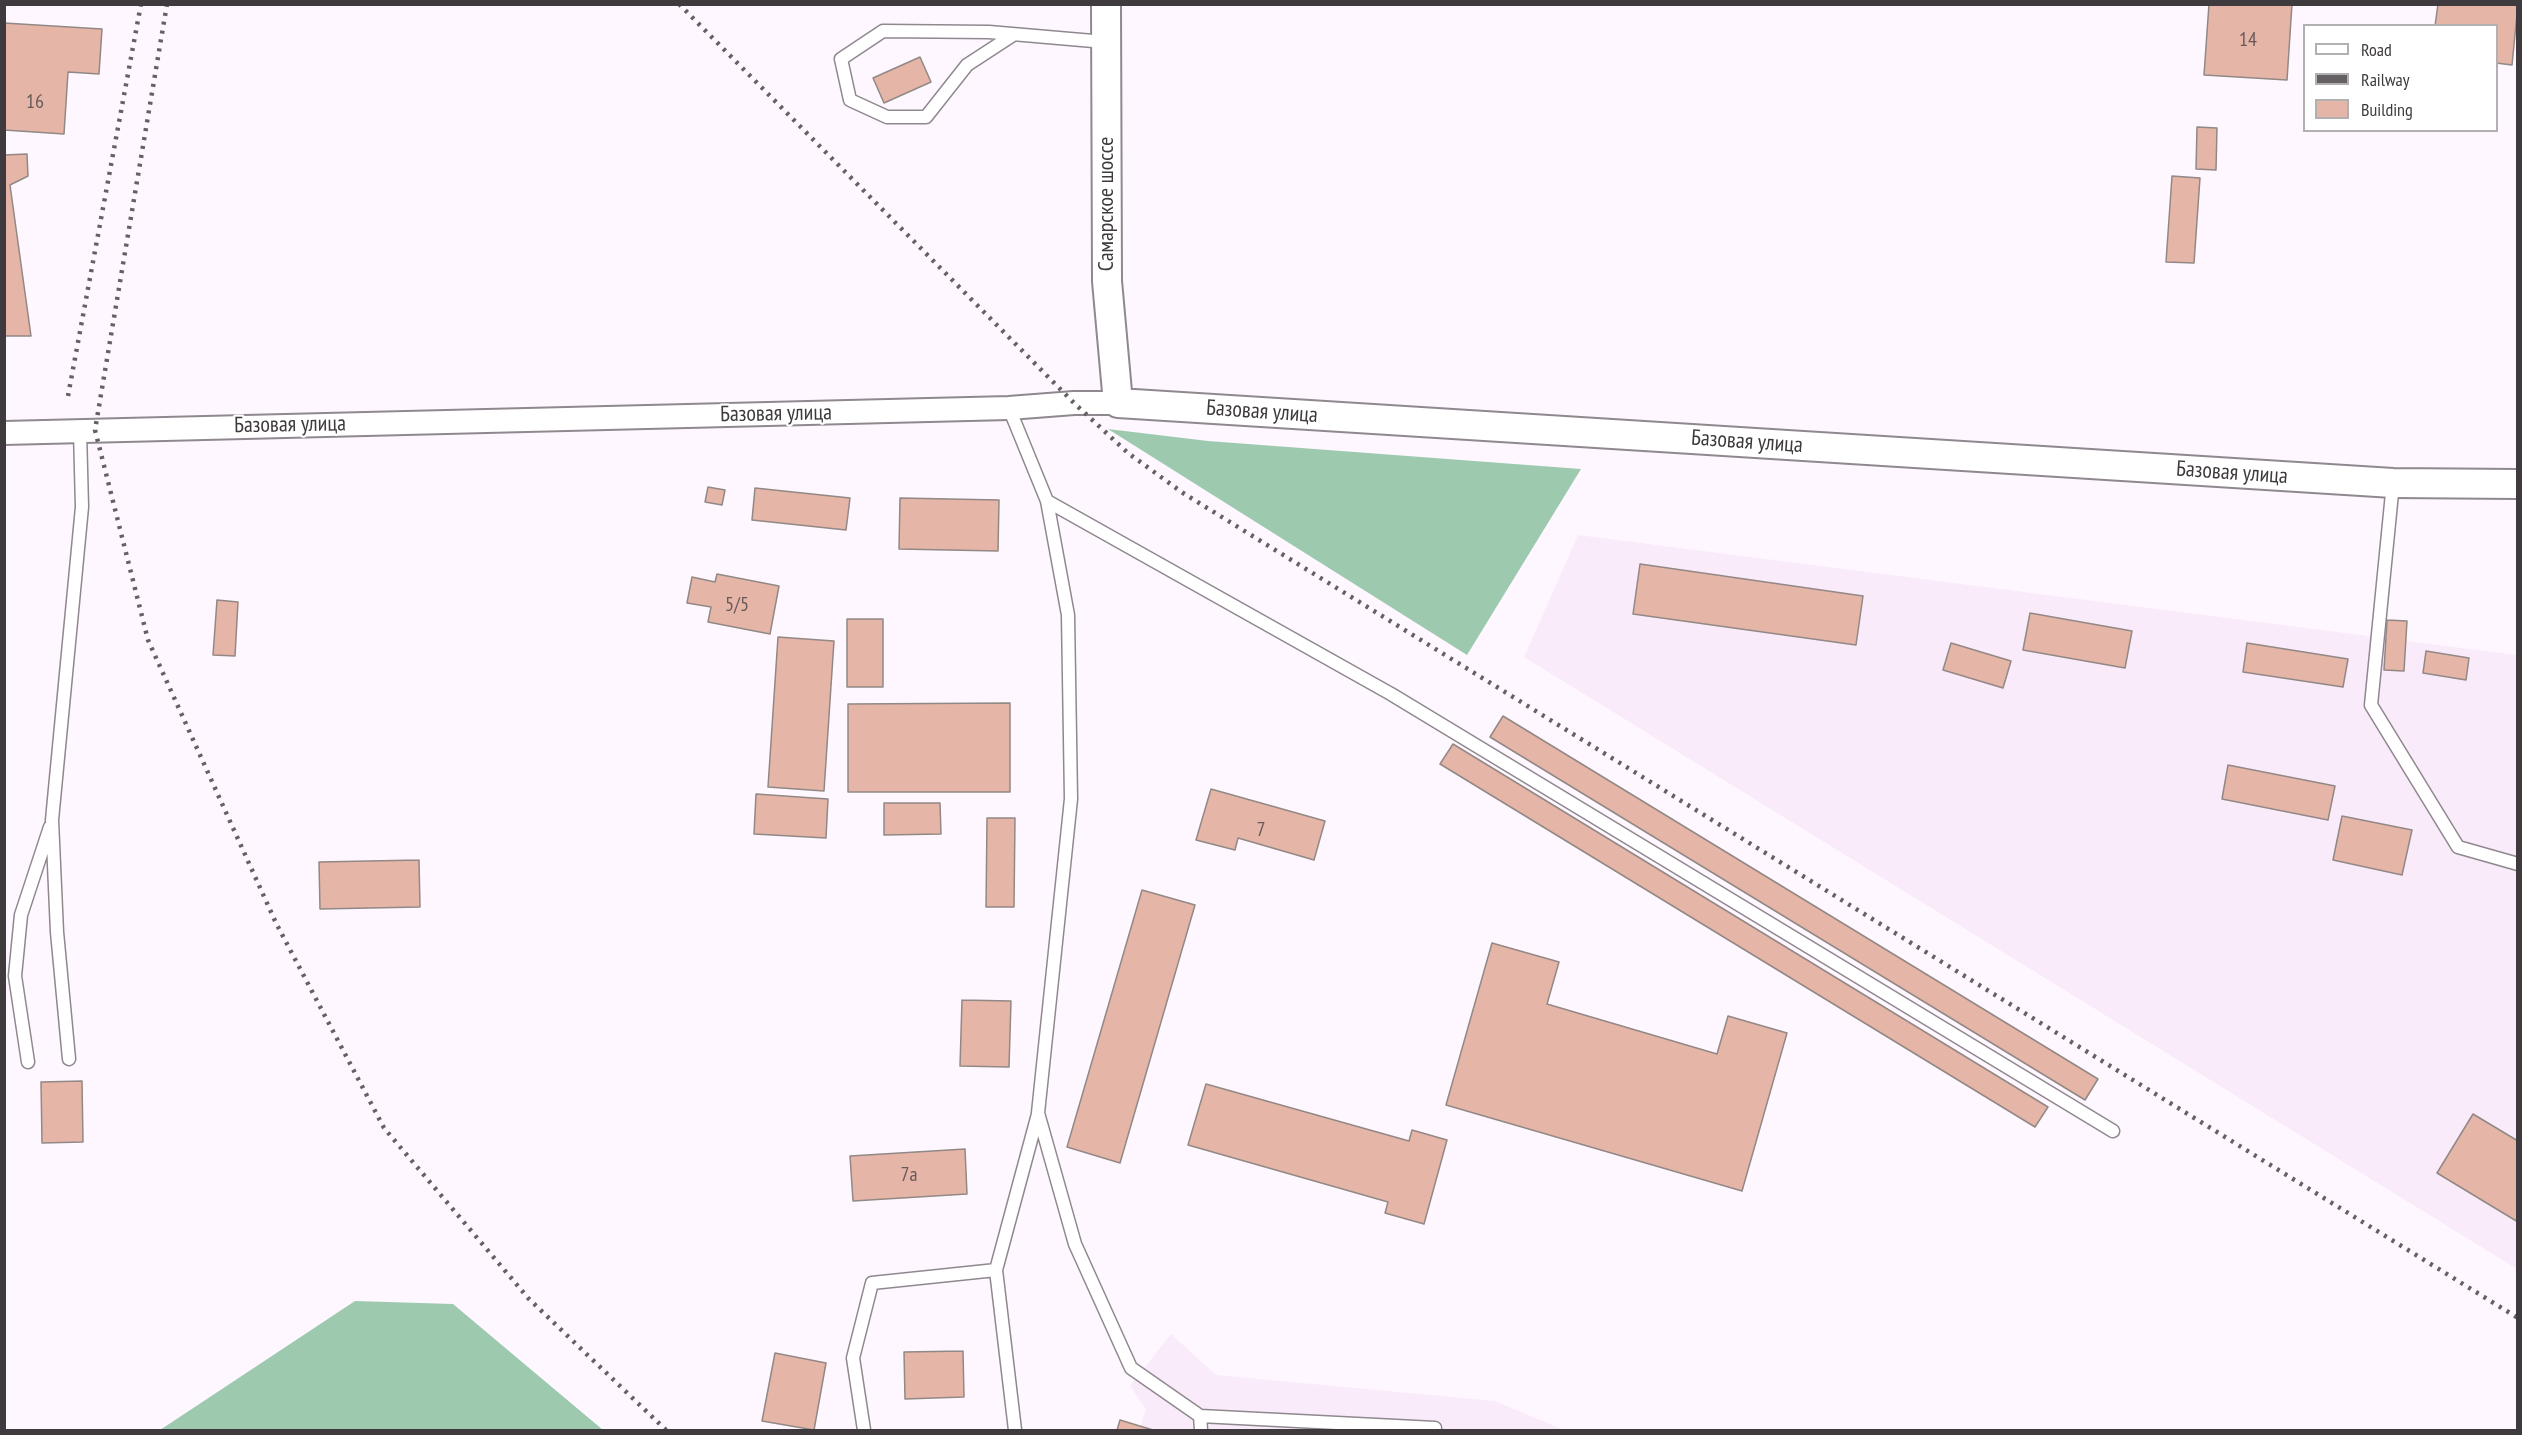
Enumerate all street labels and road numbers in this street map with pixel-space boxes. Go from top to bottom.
street label: Самарское шоссе [1094,137,1120,271]
street label: Базовая улица [1205,395,1319,429]
street label: Базовая улица [720,400,832,428]
street label: Базовая улица [234,411,346,439]
street label: Базовая улица [1690,425,1804,459]
street label: Базовая улица [2175,456,2289,490]

